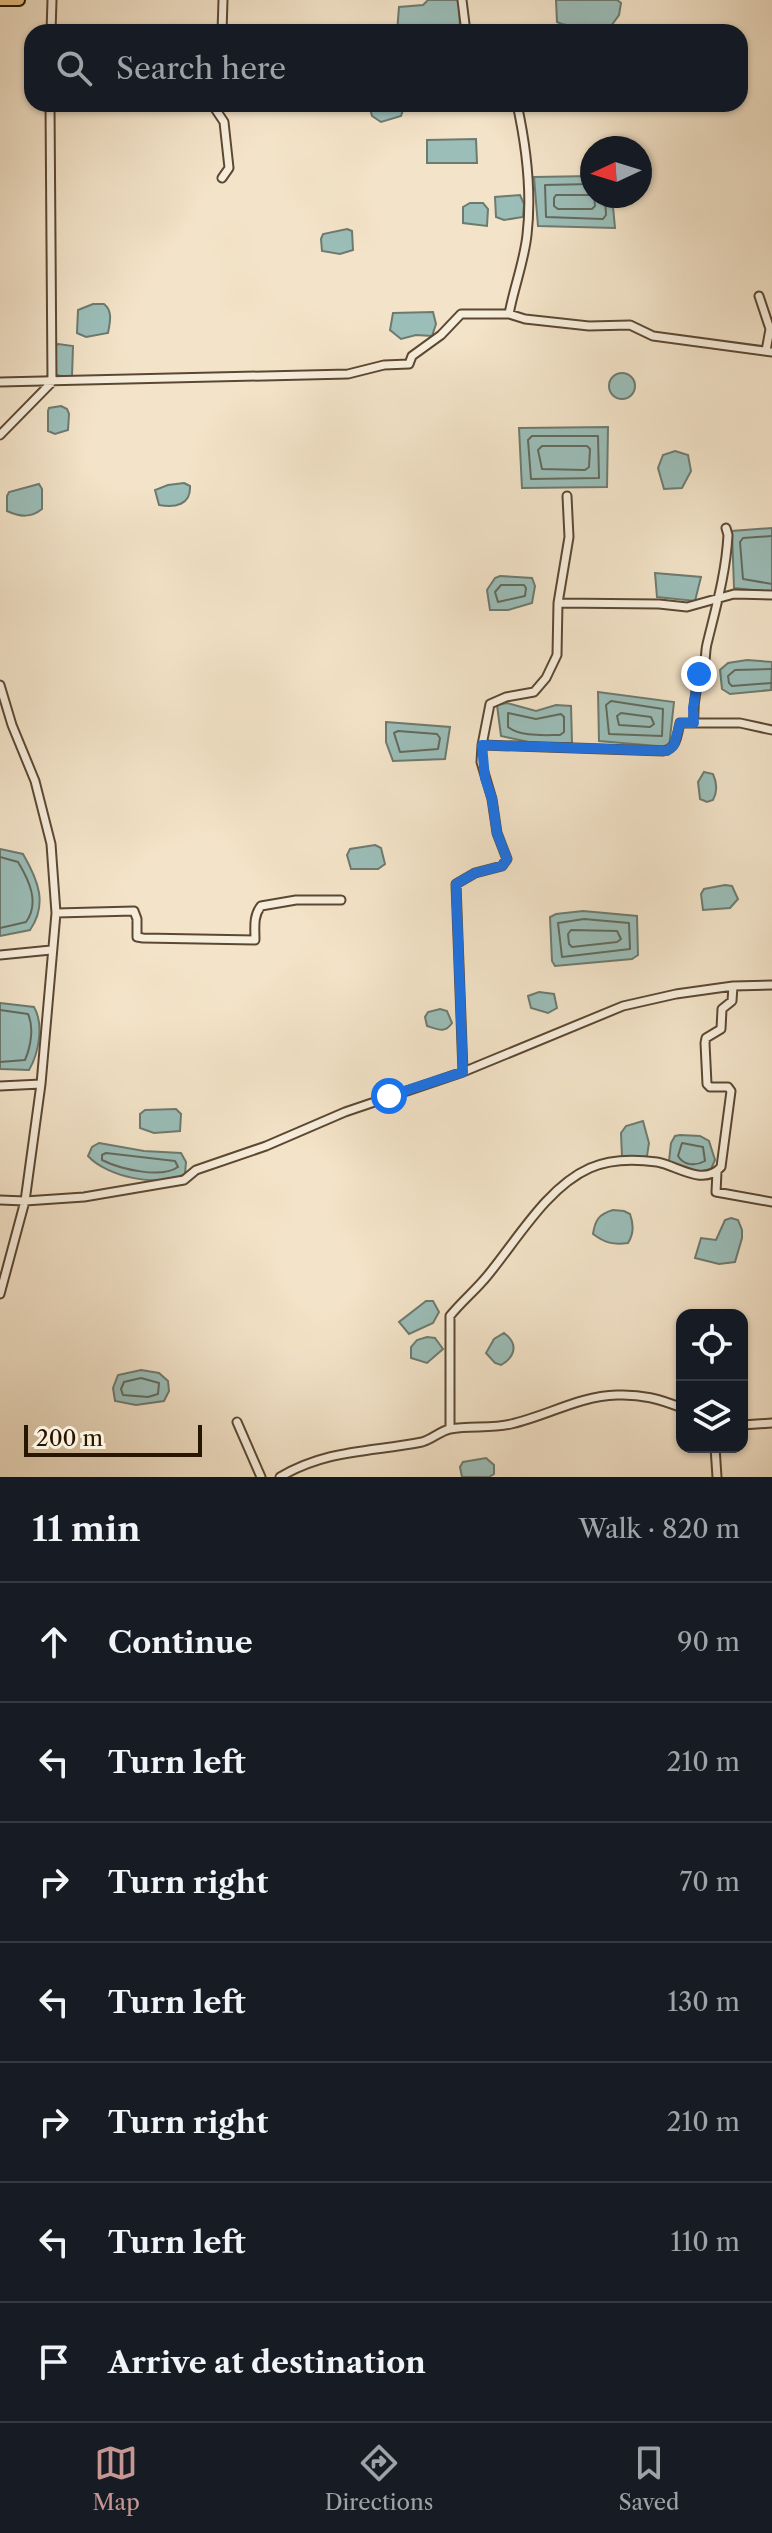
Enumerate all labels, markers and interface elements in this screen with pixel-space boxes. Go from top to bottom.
search box [24,24,748,112]
icon: search [52,46,96,90]
text: Search here [116,50,286,87]
north arrow [580,136,652,208]
route end [681,656,717,692]
route start [371,1078,407,1114]
map controls [676,1309,748,1453]
button: locate [676,1309,748,1381]
button: layers [676,1381,748,1453]
scale bar [24,1421,202,1457]
text: 200 m [36,1425,103,1452]
text: 11 min [32,1508,140,1550]
text: Walk · 820 m [579,1513,740,1545]
icon: ahead [32,1620,76,1664]
text: Continue [108,1624,253,1661]
text: 90 m [677,1626,740,1658]
icon: left [32,1740,76,1784]
text: Turn left [108,1744,245,1781]
text: 210 m [667,1746,740,1778]
icon: right [32,1860,76,1904]
text: Turn right [108,1864,268,1901]
text: 70 m [680,1866,740,1898]
icon: left [32,1980,76,2024]
text: Turn left [108,1984,245,2021]
text: 130 m [667,1986,740,2018]
icon: right [32,2100,76,2144]
text: Turn right [108,2104,268,2141]
text: 210 m [667,2106,740,2138]
icon: left [32,2220,76,2264]
text: Turn left [108,2224,245,2261]
text: 110 m [671,2226,740,2258]
icon: arrive [32,2340,76,2384]
text: Arrive at destination [108,2344,426,2381]
tab: Map [92,2441,140,2516]
tab: Directions [325,2441,433,2516]
tab: Saved [618,2441,679,2516]

